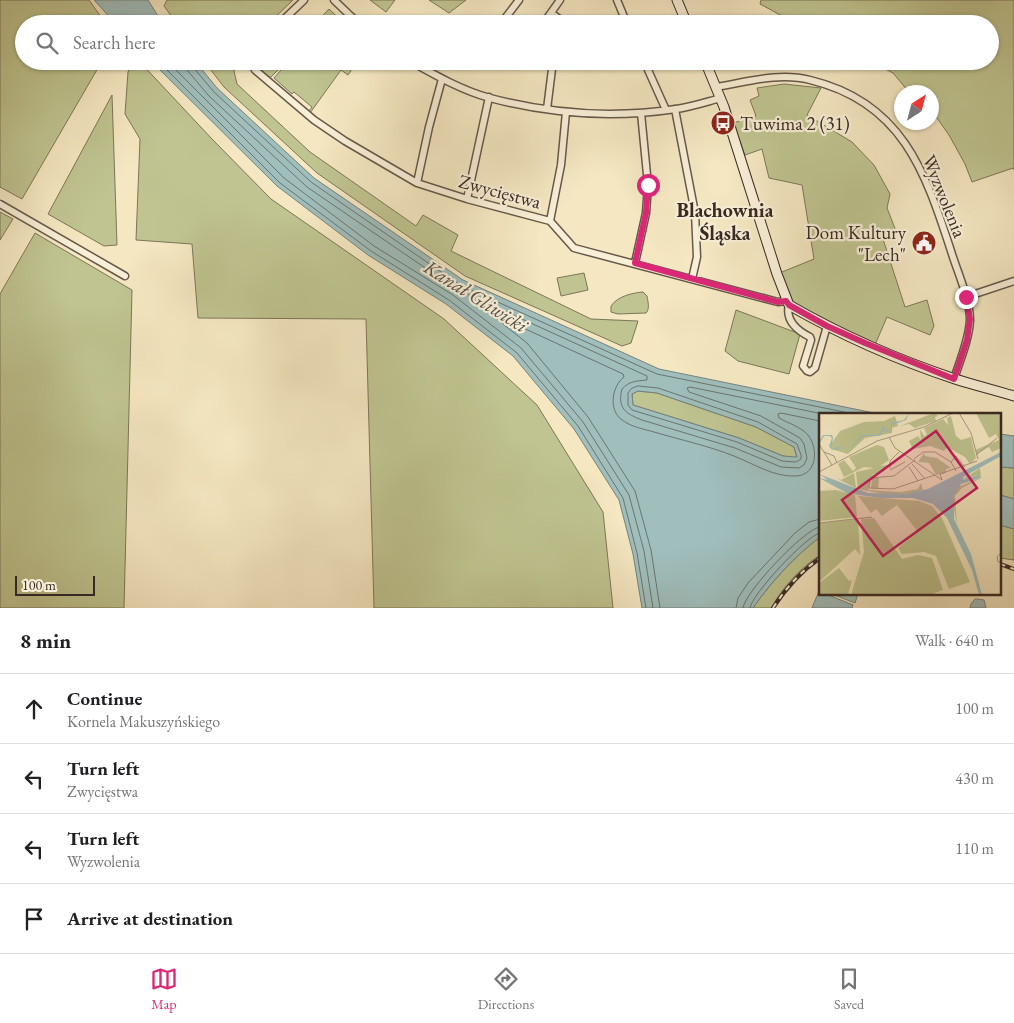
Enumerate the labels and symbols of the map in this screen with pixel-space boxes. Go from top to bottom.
north arrow [894,85,939,130]
bus stop icon: Tuwima 2 (31) [710,110,736,136]
place label: Tuwima 2 (31) [740,111,850,136]
street label: Wyzwolenia [917,151,973,242]
street label: Zwycięstwa [456,168,544,215]
route start [637,174,660,197]
district label: Blachownia Śląska [677,197,774,246]
place label: Dom Kultury "Lech" [806,220,907,267]
public building icon: Dom Kultury "Lech" [911,230,937,256]
water label: Kanał Gliwicki [418,253,534,339]
route end [955,286,978,309]
inset map [819,413,1002,596]
scale bar [15,573,95,596]

